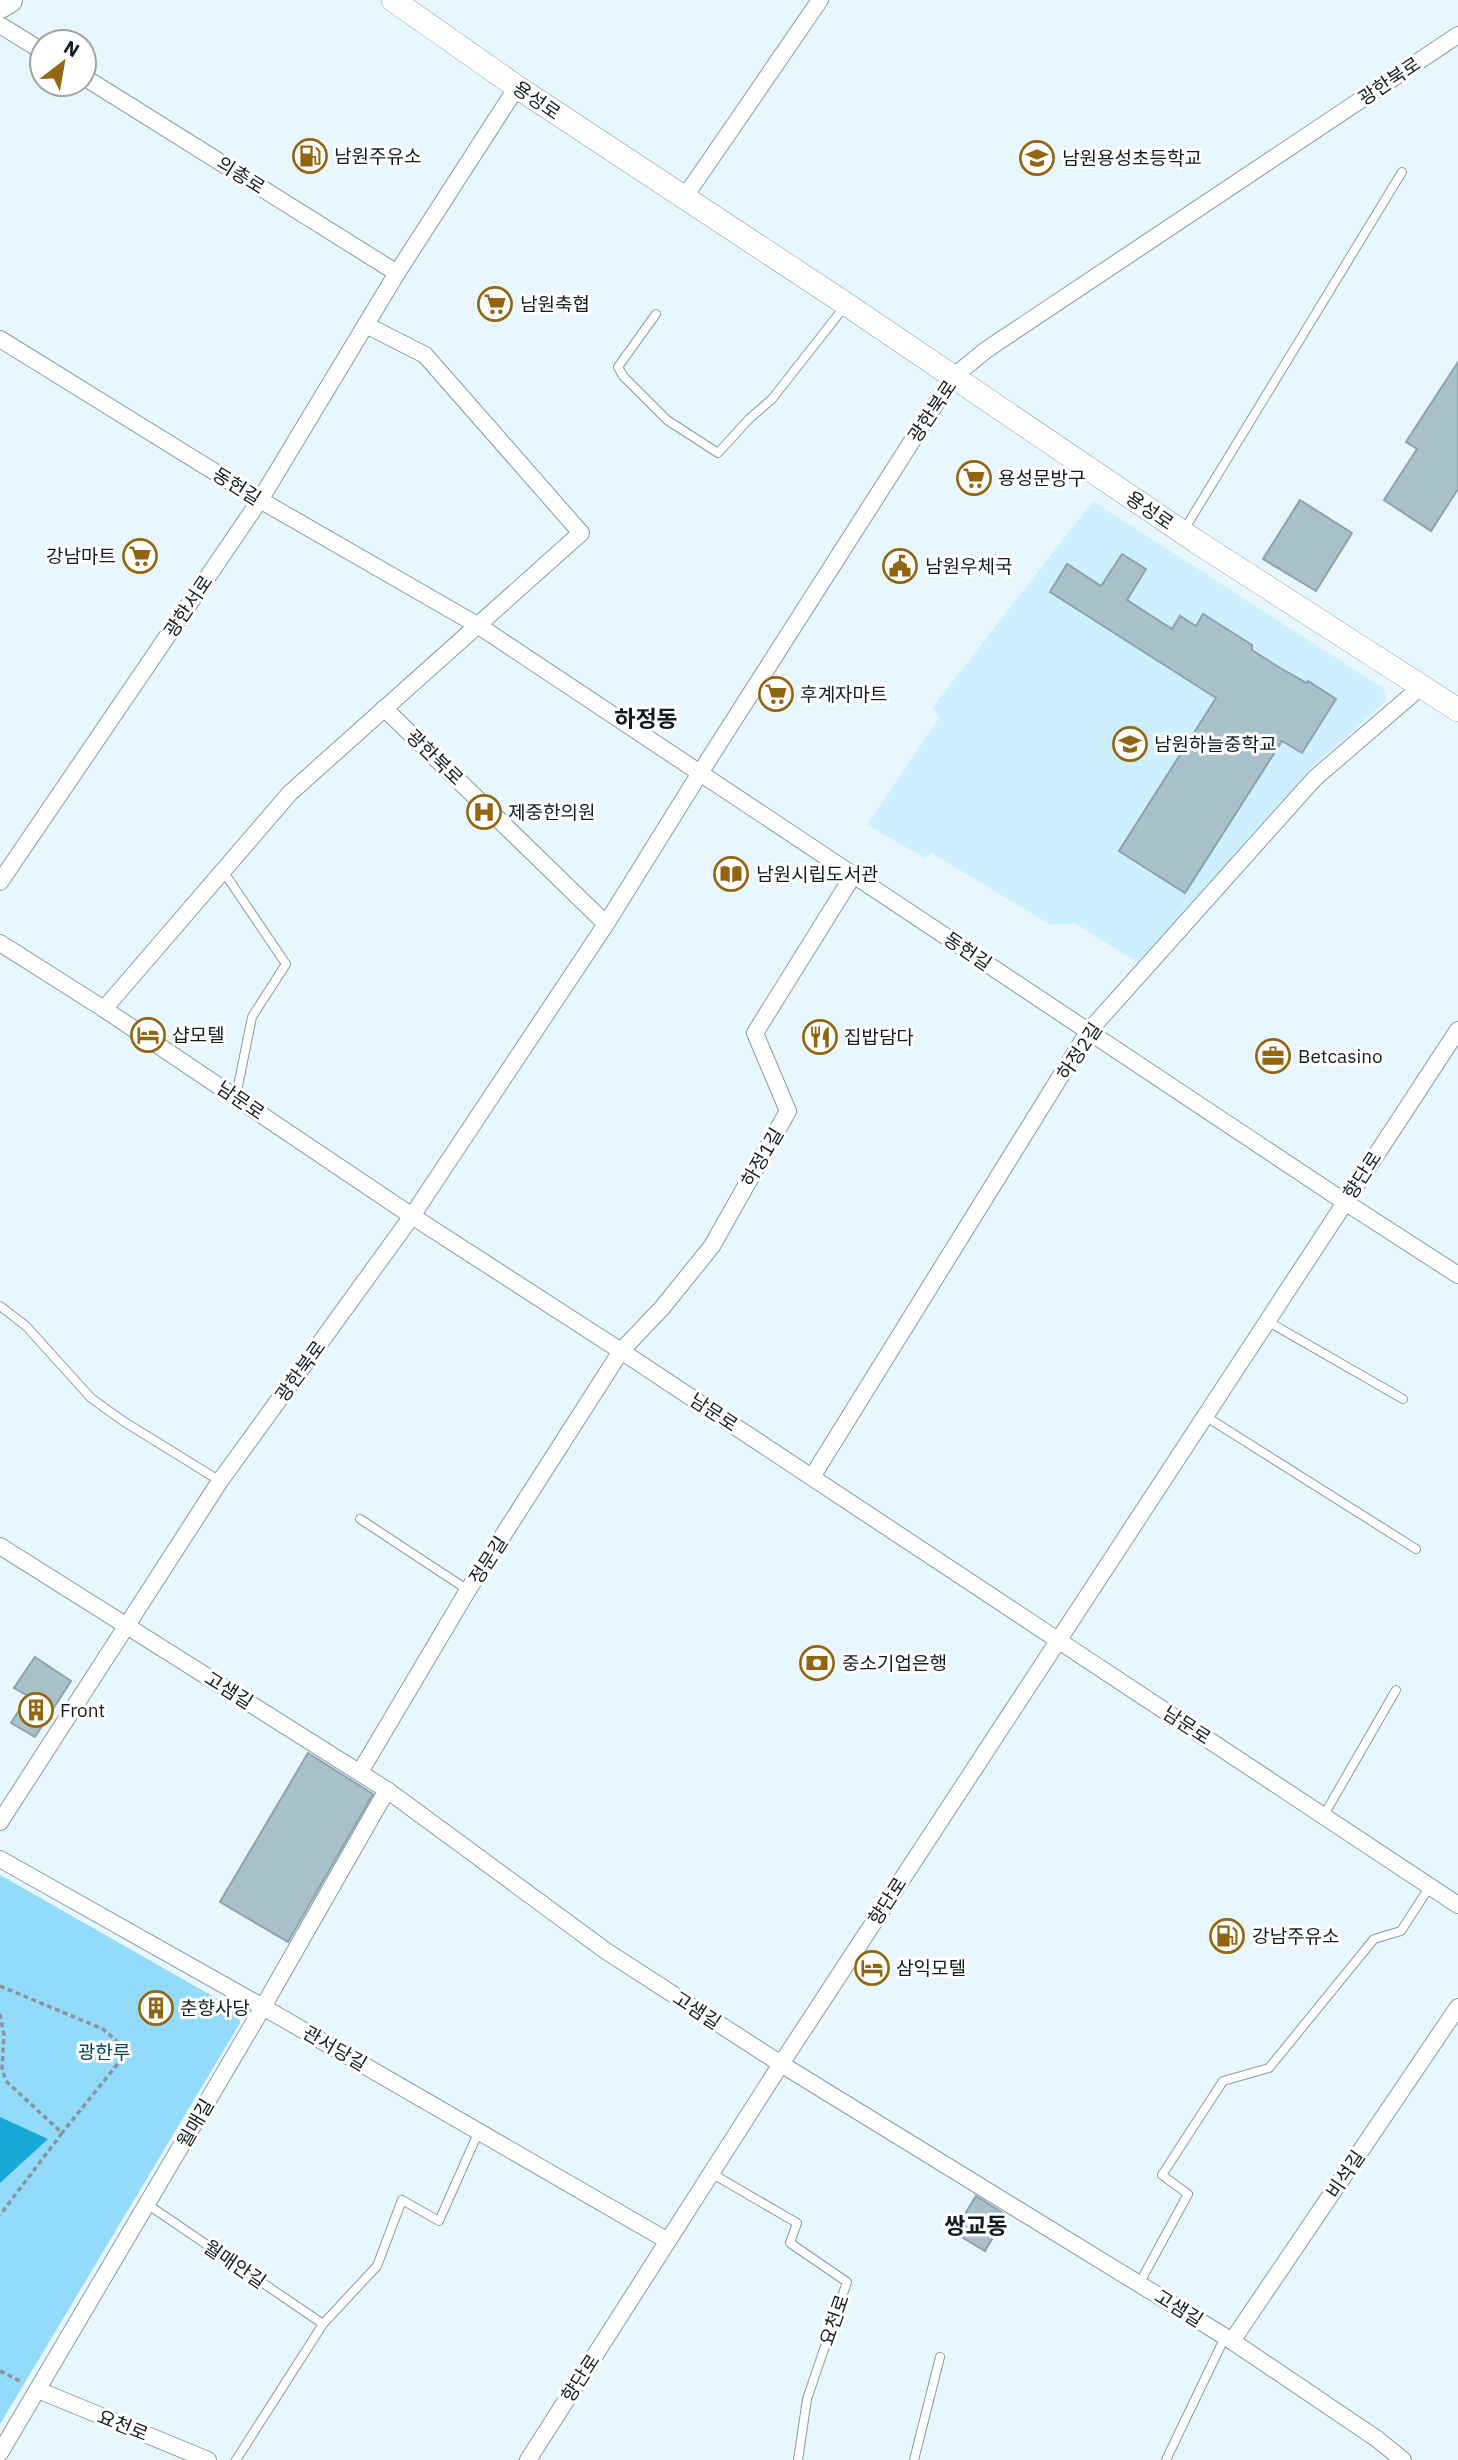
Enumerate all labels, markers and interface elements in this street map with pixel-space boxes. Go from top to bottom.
north arrow [28,28,98,98]
text: N [60,35,84,62]
street label: 광한북로 [1353,52,1425,110]
street label: 용성로 [509,75,565,125]
fuel station icon: 남원주유소 [291,137,329,175]
school or university icon: 남원용성초등학교 [1018,139,1056,177]
place label: 남원주유소 [334,144,421,168]
place label: 남원용성초등학교 [1062,146,1202,170]
street label: 의총로 [212,151,270,199]
supermarket icon: 남원축협 [476,285,514,323]
place label: 남원축협 [520,292,590,316]
street label: 광한북로 [903,375,961,447]
supermarket icon: 용성문방구 [955,459,993,497]
street label: 동헌길 [208,462,266,510]
place label: 용성문방구 [998,466,1085,490]
street label: 용성로 [1122,485,1178,535]
supermarket icon: 강남마트 [121,537,159,575]
place label: 강남마트 [46,544,116,568]
public building icon: 남원우체국 [881,547,919,585]
place label: 남원우체국 [925,554,1012,578]
street label: 광한서로 [159,570,217,642]
supermarket icon: 후계자마트 [757,675,795,713]
place label: 후계자마트 [800,682,887,706]
district label: 하정동 [614,703,678,733]
street label: 광한북로 [402,724,468,790]
school or university icon: 남원하늘중학교 [1111,725,1149,763]
place label: 남원하늘중학교 [1154,732,1276,756]
hospital icon: 제중한의원 [465,793,503,831]
place label: 제중한의원 [508,800,595,824]
library icon: 남원시립도서관 [712,855,750,893]
place label: 남원시립도서관 [756,862,878,886]
street label: 동헌길 [940,926,996,976]
hotel icon: 샵모텔 [129,1016,167,1054]
restaurant icon: 집밥담다 [801,1018,839,1056]
street label: 하정2길 [1051,1018,1107,1084]
place label: 샵모텔 [172,1023,224,1047]
place label: 집밥담다 [844,1025,914,1049]
office icon: Betcasino [1254,1037,1292,1075]
place label: Betcasino [1298,1044,1383,1068]
street label: 남문로 [213,1075,269,1125]
street label: 하정1길 [736,1123,788,1191]
street label: 향단로 [1338,1146,1386,1204]
street label: 광한북로 [270,1336,330,1406]
street label: 남문로 [685,1388,743,1436]
street label: 정문길 [464,1531,512,1589]
bank icon: 중소기업은행 [798,1644,836,1682]
place label: 중소기업은행 [842,1651,947,1675]
street label: 고샘길 [200,1666,258,1714]
building icon: Front [17,1691,55,1729]
place label: Front [60,1698,105,1722]
street label: 남문로 [1158,1701,1216,1749]
street label: 향단로 [863,1872,911,1930]
fuel station icon: 강남주유소 [1208,1917,1246,1955]
place label: 강남주유소 [1252,1924,1339,1948]
hotel icon: 삼익모텔 [853,1949,891,1987]
place label: 삼익모텔 [896,1956,966,1980]
street label: 고샘길 [668,1986,726,2034]
building icon: 춘향사당 [137,1989,175,2027]
place label: 춘향사당 [180,1996,250,2020]
street label: 관서당길 [299,2020,371,2076]
park label: 광한루 [78,2040,130,2064]
street label: 월매길 [171,2094,219,2152]
street label: 비석길 [1320,2146,1370,2202]
district label: 쌍교동 [944,2210,1008,2240]
street label: 월매안길 [199,2235,271,2293]
street label: 고샘길 [1150,2284,1208,2332]
street label: 요천로 [814,2291,854,2349]
street label: 향단로 [556,2349,604,2407]
street label: 요천로 [94,2404,152,2446]

